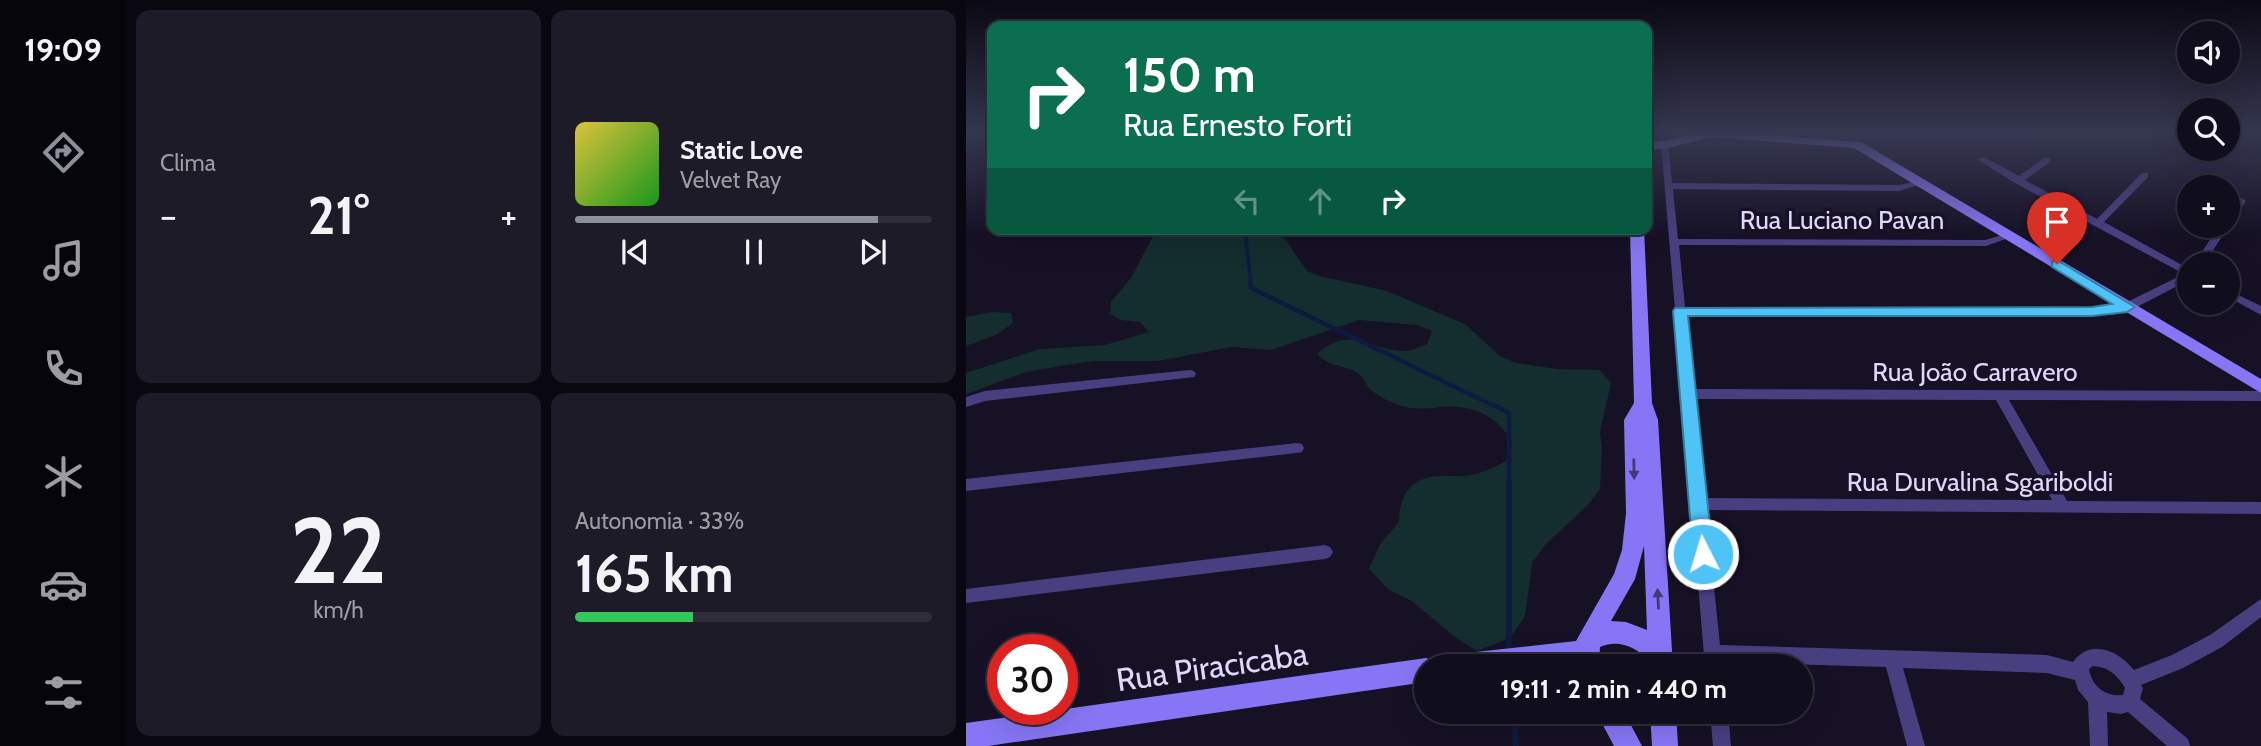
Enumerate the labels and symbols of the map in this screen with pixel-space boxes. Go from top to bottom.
pin [2027,192,2087,264]
street label: Rua Luciano Pavan [1740,204,1944,236]
street label: Rua João Carravero [1872,356,2078,388]
one-way arrow [1628,459,1640,481]
street label: Rua Durvalina Sgariboldi [1847,466,2113,498]
position arrow [1666,517,1740,591]
one-way arrow [1652,587,1663,609]
speed limit sign: 30 [987,634,1078,725]
street label: Rua Piracicaba [1114,634,1311,699]

